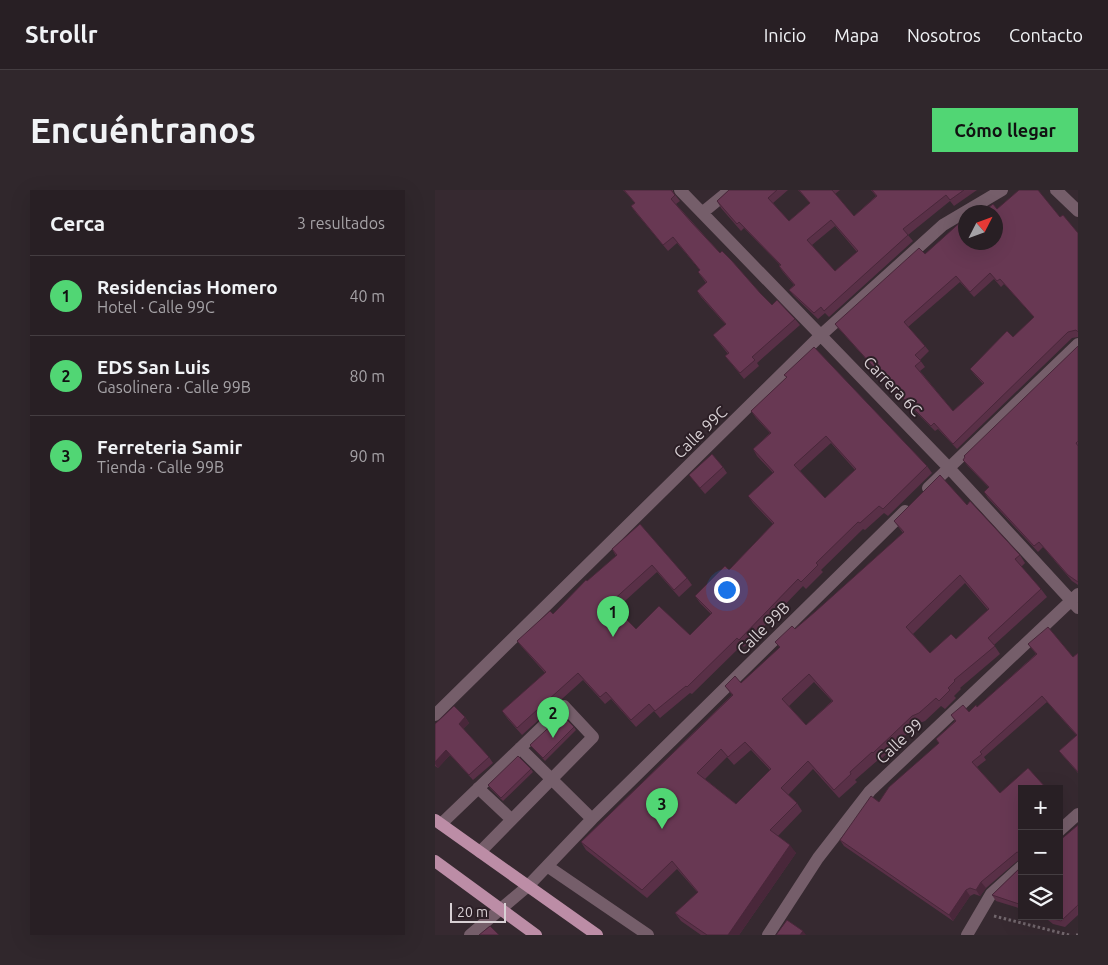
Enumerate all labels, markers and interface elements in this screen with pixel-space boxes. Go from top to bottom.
text: Strollr [25,21,98,48]
text: Inicio [764,25,806,45]
text: Mapa [834,25,879,45]
text: Nosotros [907,25,981,45]
text: Contacto [1009,25,1083,45]
button: Cómo llegar [932,108,1078,152]
text: Encuéntranos [30,110,256,150]
north arrow [958,205,1003,250]
text: Cerca [50,211,105,235]
text: 3 resultados [297,214,385,232]
text: Residencias Homero [97,276,278,298]
text: 1 [61,287,71,305]
text: 40 m [349,287,385,305]
text: Hotel · Calle 99C [97,298,215,316]
street label: Carrera 6C [860,352,926,420]
text: EDS San Luis [97,356,210,378]
text: 2 [61,367,71,385]
text: 80 m [349,367,385,385]
text: Gasolinera · Calle 99B [97,378,251,396]
street label: Calle 99C [670,402,730,462]
text: Ferreteria Samir [97,436,242,458]
text: 3 [61,447,71,465]
text: 90 m [349,447,385,465]
text: Tienda · Calle 99B [97,458,224,476]
your location [714,577,740,603]
pin: 1 [597,596,629,637]
street label: Calle 99B [733,598,793,658]
pin: 2 [537,697,569,738]
street label: Calle 99 [872,715,926,767]
map controls [1018,785,1063,920]
button: + [1018,785,1063,830]
pin: 3 [646,788,678,829]
button: − [1018,830,1063,875]
button: layers [1018,875,1063,920]
scale bar [450,900,506,923]
text: 20 m [457,904,488,920]

